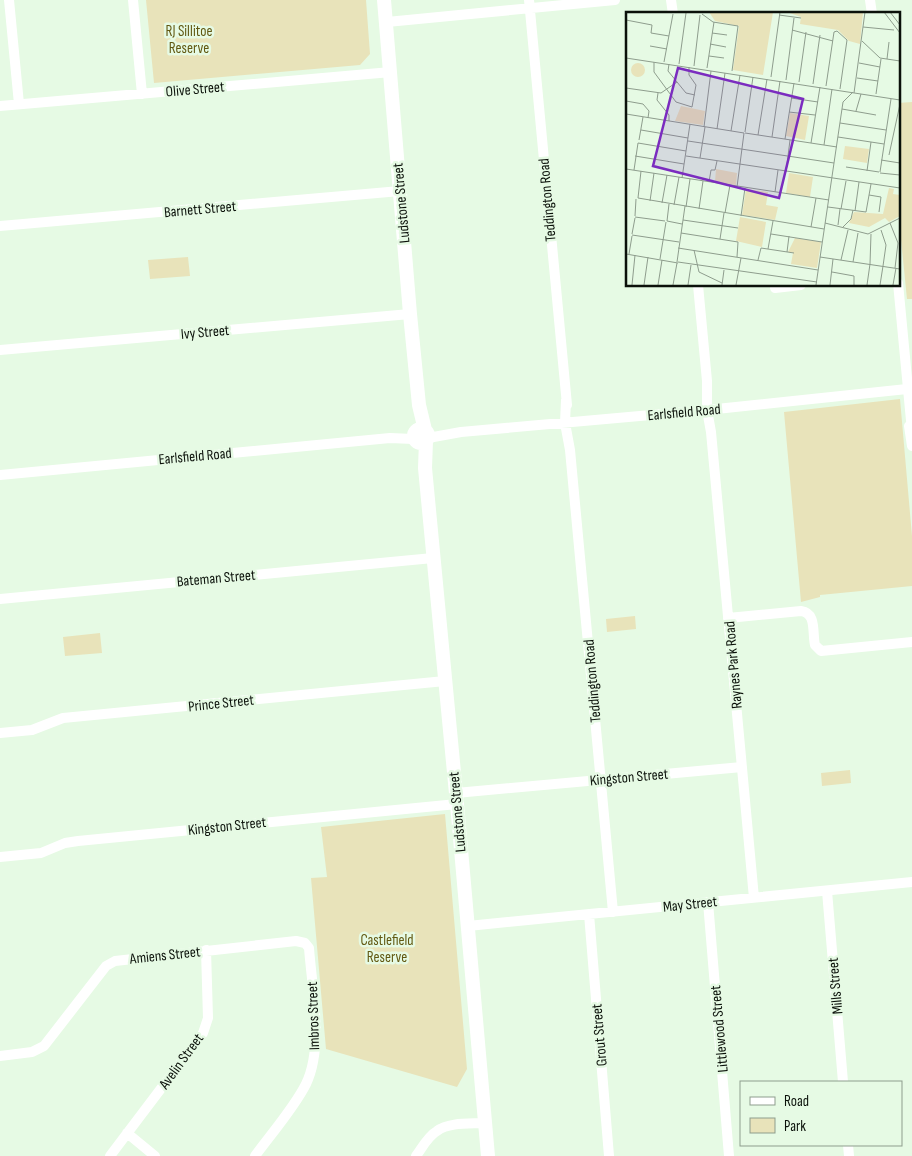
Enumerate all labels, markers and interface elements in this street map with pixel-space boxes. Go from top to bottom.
inset map [626,12,900,286]
park label: RJ Sillitoe Reserve [166,22,213,58]
street label: Olive Street [165,77,226,102]
street label: Teddington Road [534,158,561,242]
street label: Ludstone Street [388,162,414,244]
street label: Barnett Street [163,197,237,222]
street label: Ivy Street [180,321,231,344]
street label: Earlsfield Road [647,400,721,425]
street label: Earlsfield Road [158,444,232,469]
street label: Bateman Street [176,566,257,591]
street label: Raynes Park Road [720,620,747,709]
street label: Teddington Road [579,639,606,723]
street label: Prince Street [187,691,255,716]
street label: Kingston Street [589,765,669,790]
street label: Ludstone Street [444,771,470,853]
street label: Kingston Street [187,813,268,840]
street label: May Street [662,892,719,917]
park label: Castlefield Reserve [360,931,414,967]
street label: Amiens Street [128,942,202,969]
street label: Mills Street [824,956,847,1015]
street label: Imbros Street [303,981,324,1051]
street label: Littlewood Street [706,984,733,1073]
street label: Grout Street [587,1002,612,1067]
street label: Avelin Street [154,1029,208,1094]
legend [740,1081,902,1146]
text: Road [784,1092,809,1111]
text: Park [784,1117,806,1136]

